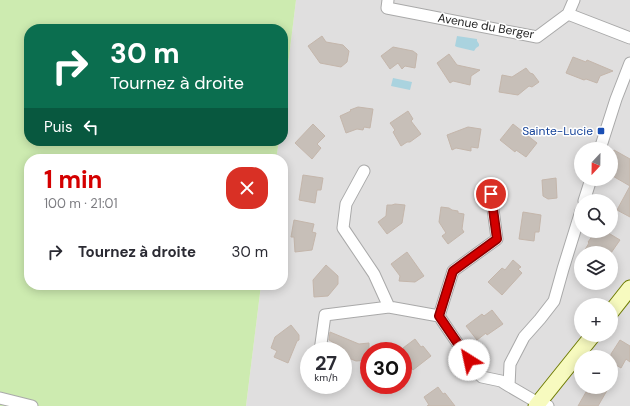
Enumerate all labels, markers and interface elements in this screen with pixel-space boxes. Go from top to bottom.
street label: Avenue du Berger [437,10,536,42]
text: 30 m [110,35,180,72]
icon: right [44,40,96,92]
text: Tournez à droite [110,71,244,95]
icon: left [80,116,102,138]
text: Puis [44,117,72,137]
place label: Sainte-Lucie [522,123,593,139]
marker: Sainte-Lucie [596,126,606,136]
north arrow [574,142,618,186]
map controls [574,142,618,394]
text: 1 min [44,164,102,195]
button: close [226,167,268,209]
pin [474,177,508,211]
icon: arrive [480,183,502,205]
button: search [574,194,618,238]
text: 100 m · 21:01 [44,195,118,212]
icon: right [44,241,66,263]
text: Tournez à droite [78,242,196,262]
text: 30 m [232,242,268,262]
button: layers [574,246,618,290]
button: + [574,298,618,342]
position arrow [448,339,490,381]
speed limit sign: 30 [360,342,412,394]
text: 27 [315,350,337,376]
button: − [574,350,618,394]
text: km/h [314,371,338,384]

